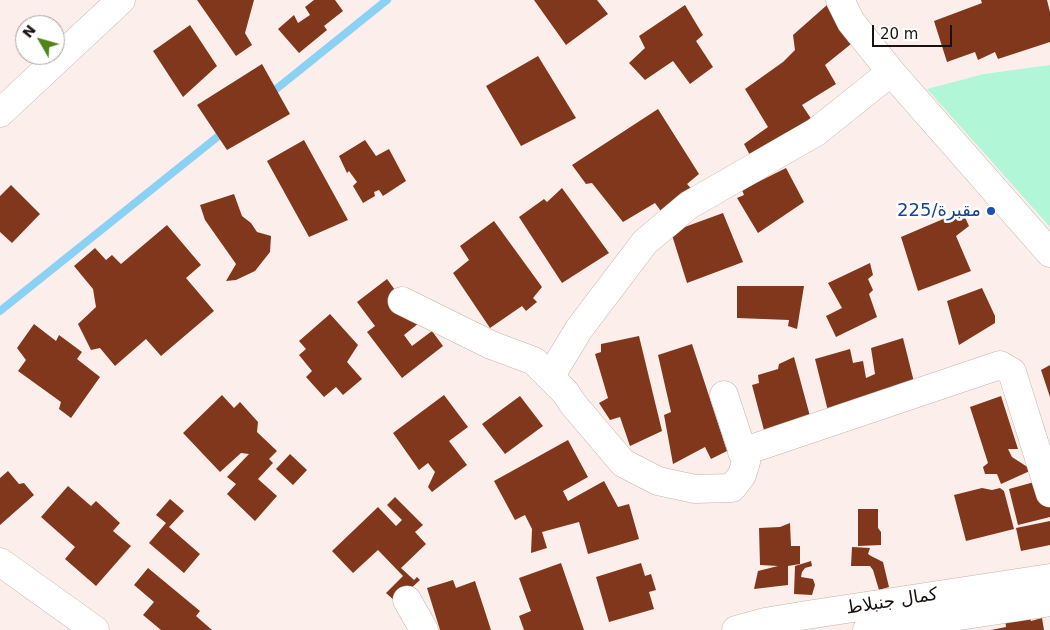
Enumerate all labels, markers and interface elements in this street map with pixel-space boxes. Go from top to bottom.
north arrow [15,15,65,65]
scale bar [875,15,955,47]
text: N [19,22,39,41]
text: 20 m [880,25,918,43]
place label: مقبرة/225 [897,200,981,222]
marker: مقبرة/225 [985,205,997,217]
street label: كمال جنبلاط [845,584,939,620]

